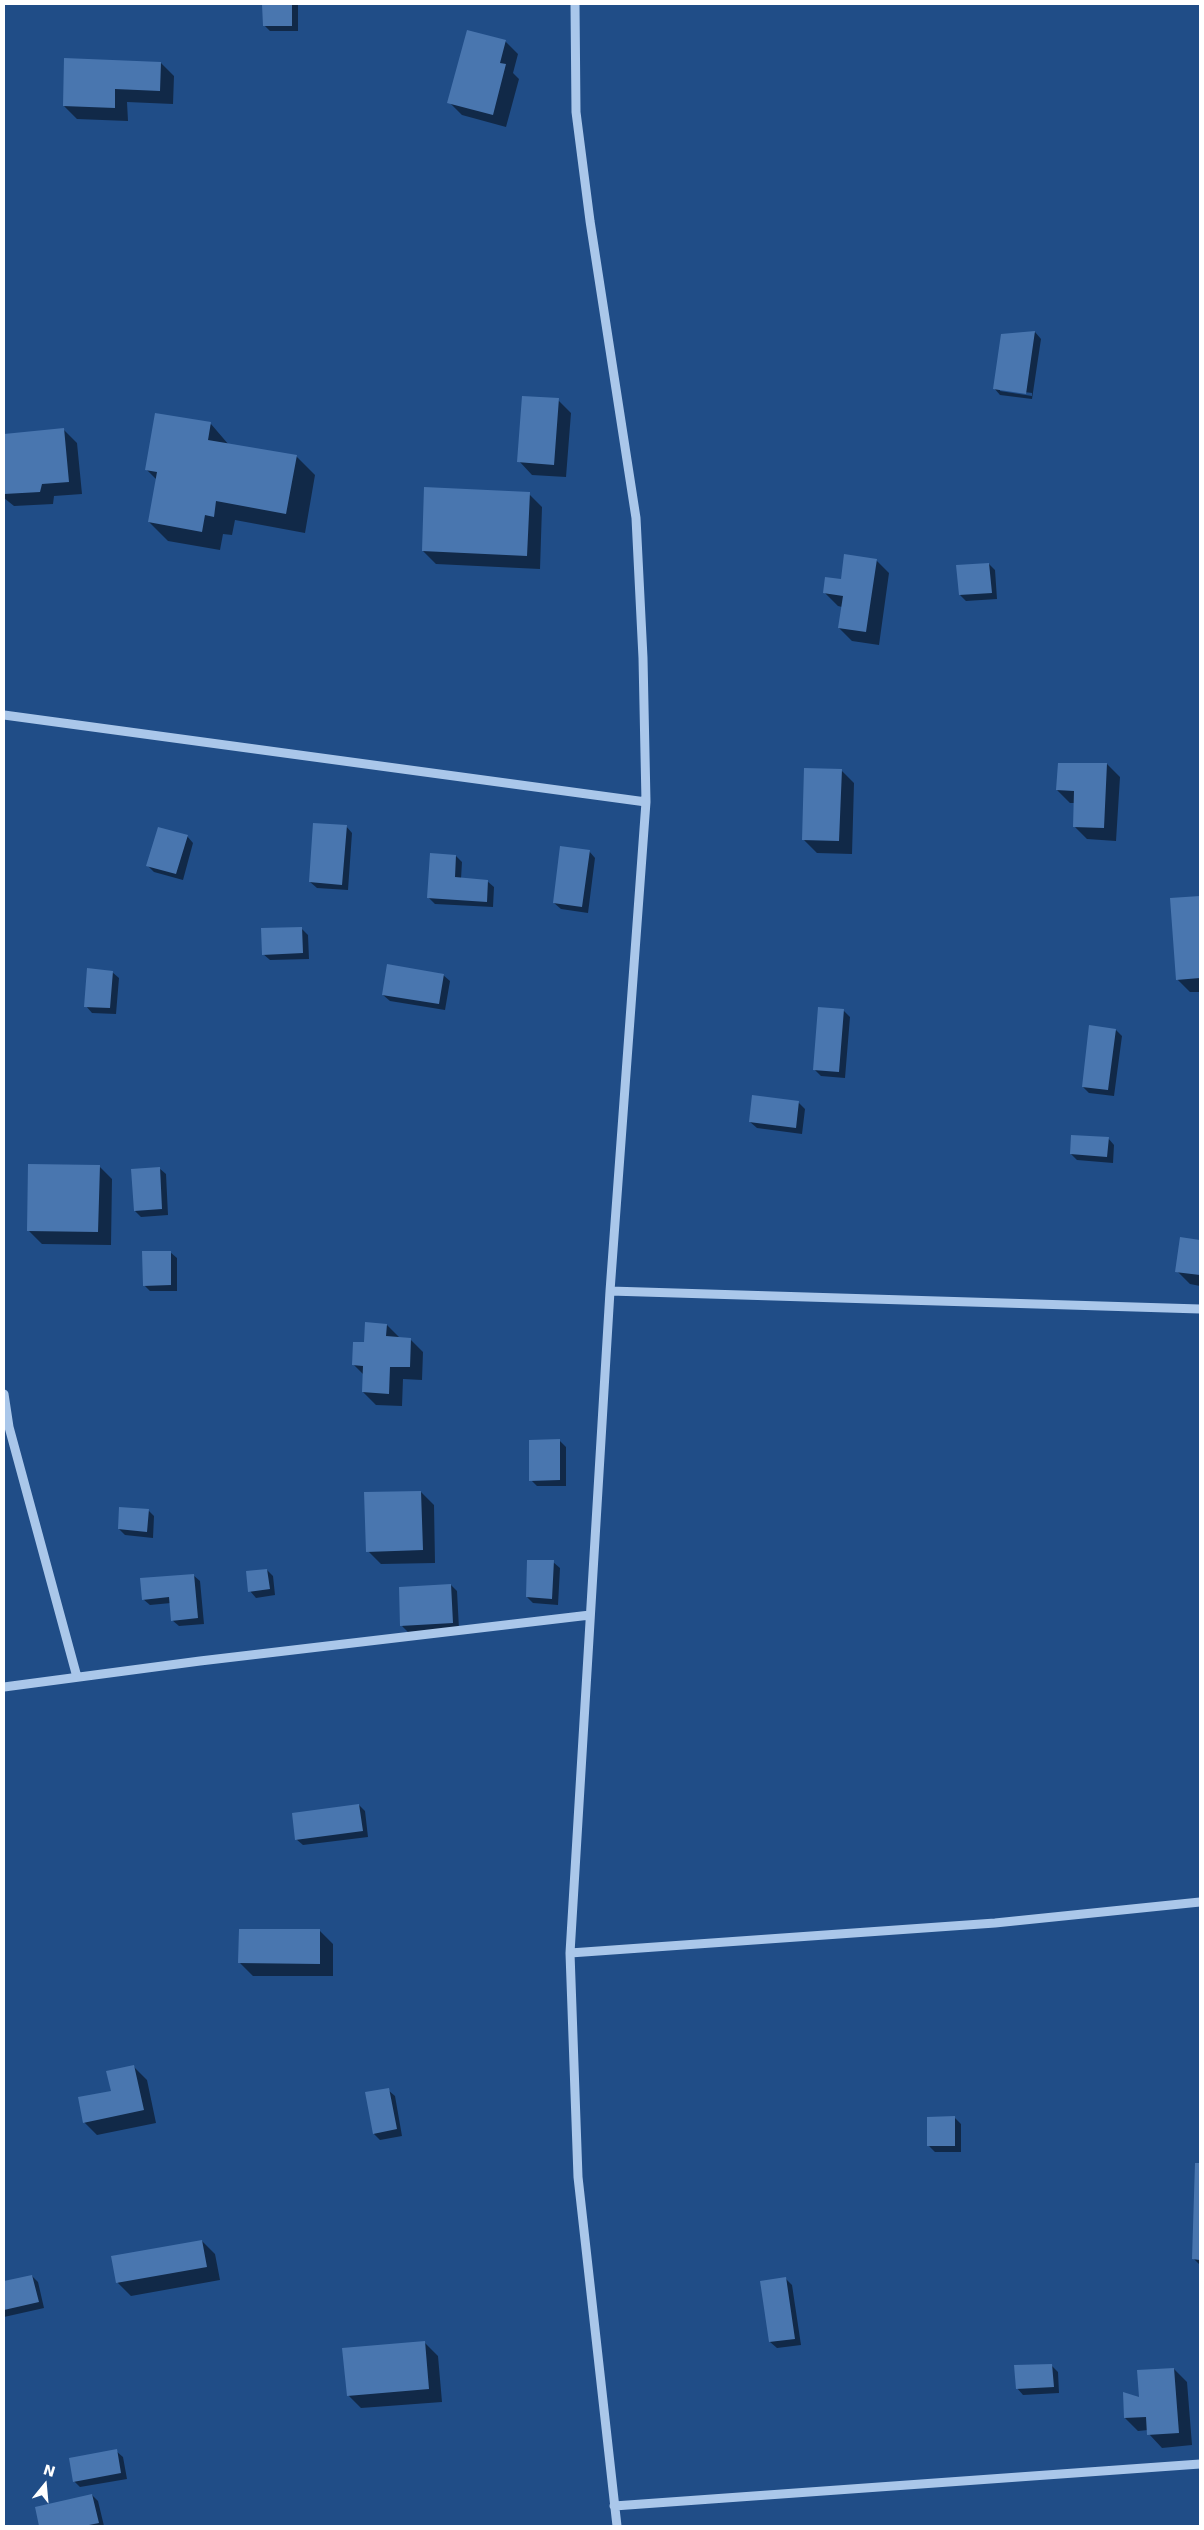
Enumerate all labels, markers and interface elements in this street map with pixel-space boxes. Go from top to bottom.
north arrow [20,2460,70,2510]
text: N [41,2461,57,2480]

